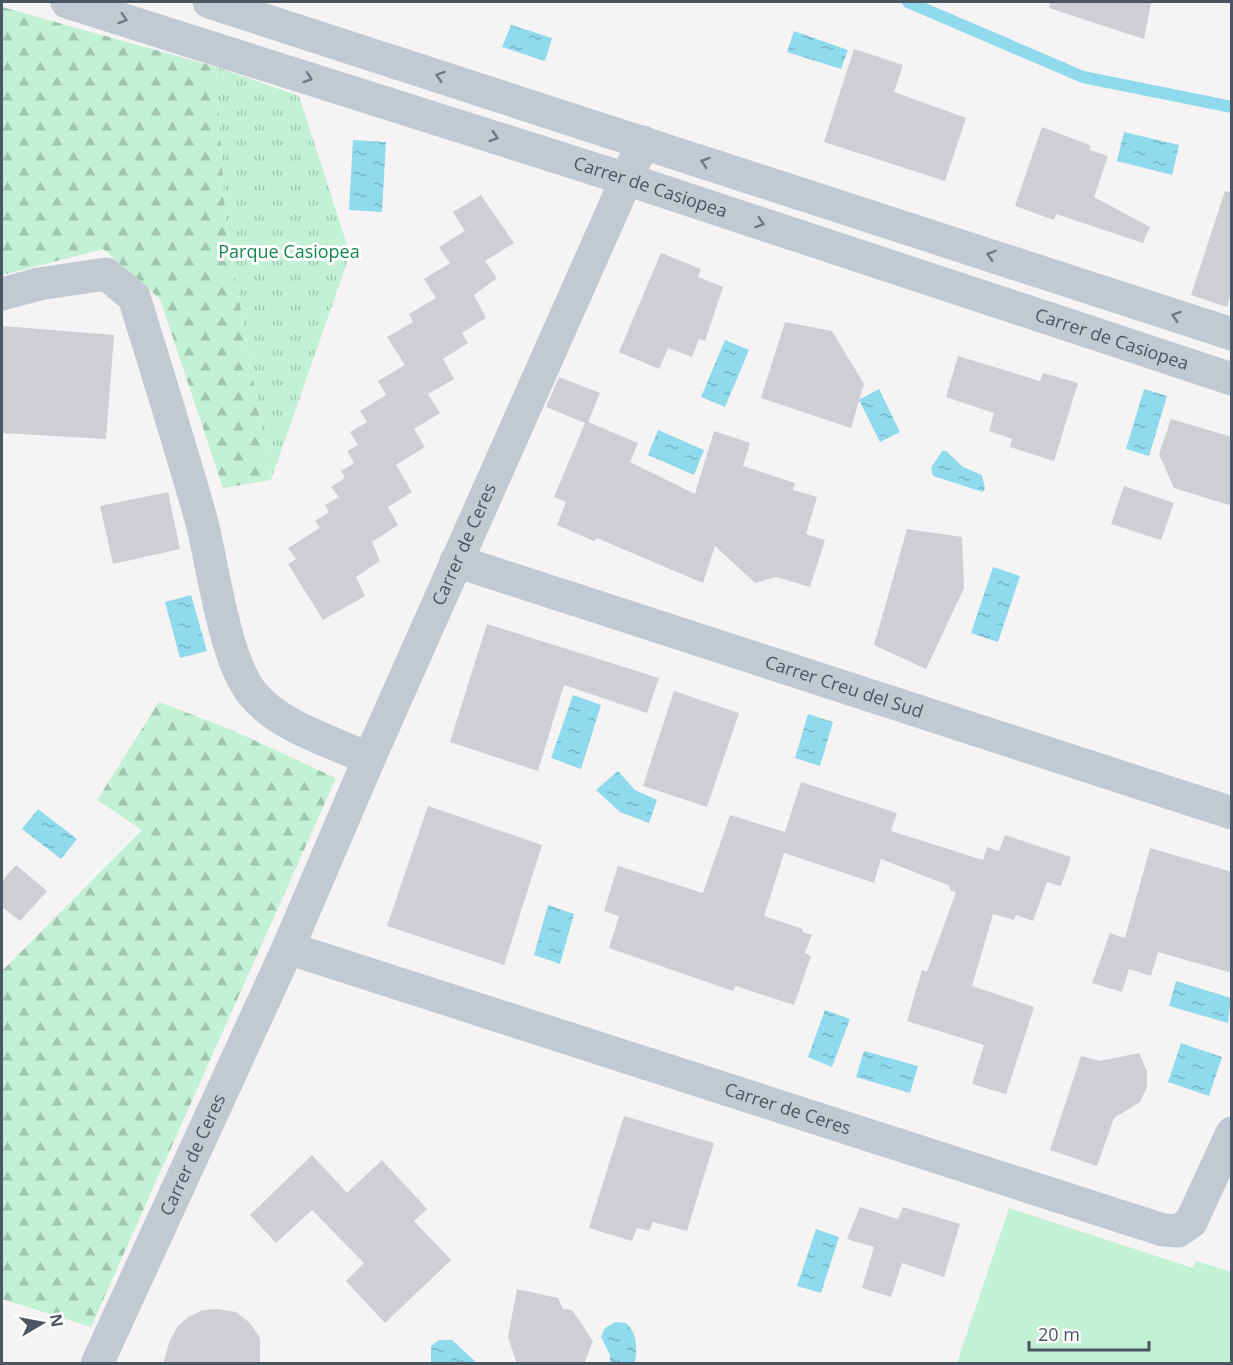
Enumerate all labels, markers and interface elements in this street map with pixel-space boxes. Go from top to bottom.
one-way arrow [117,11,128,24]
one-way arrow [303,71,313,83]
one-way arrow [435,71,446,84]
one-way arrow [488,130,499,142]
street label: Carrer de Casiopea [571,150,731,223]
one-way arrow [700,157,711,169]
one-way arrow [754,216,765,229]
park label: Parque Casiopea [218,239,360,263]
one-way arrow [986,250,997,262]
street label: Carrer de Casiopea [1032,302,1192,375]
one-way arrow [1171,311,1182,323]
street label: Carrer de Ceres [426,479,501,609]
street label: Carrer Creu del Sud [762,649,927,723]
street label: Carrer de Ceres [722,1076,854,1140]
street label: Carrer de Ceres [154,1090,230,1219]
north arrow [12,1293,72,1353]
text: N [45,1312,69,1329]
scale bar [1029,1314,1149,1352]
text: 20 m [1038,1322,1080,1346]

